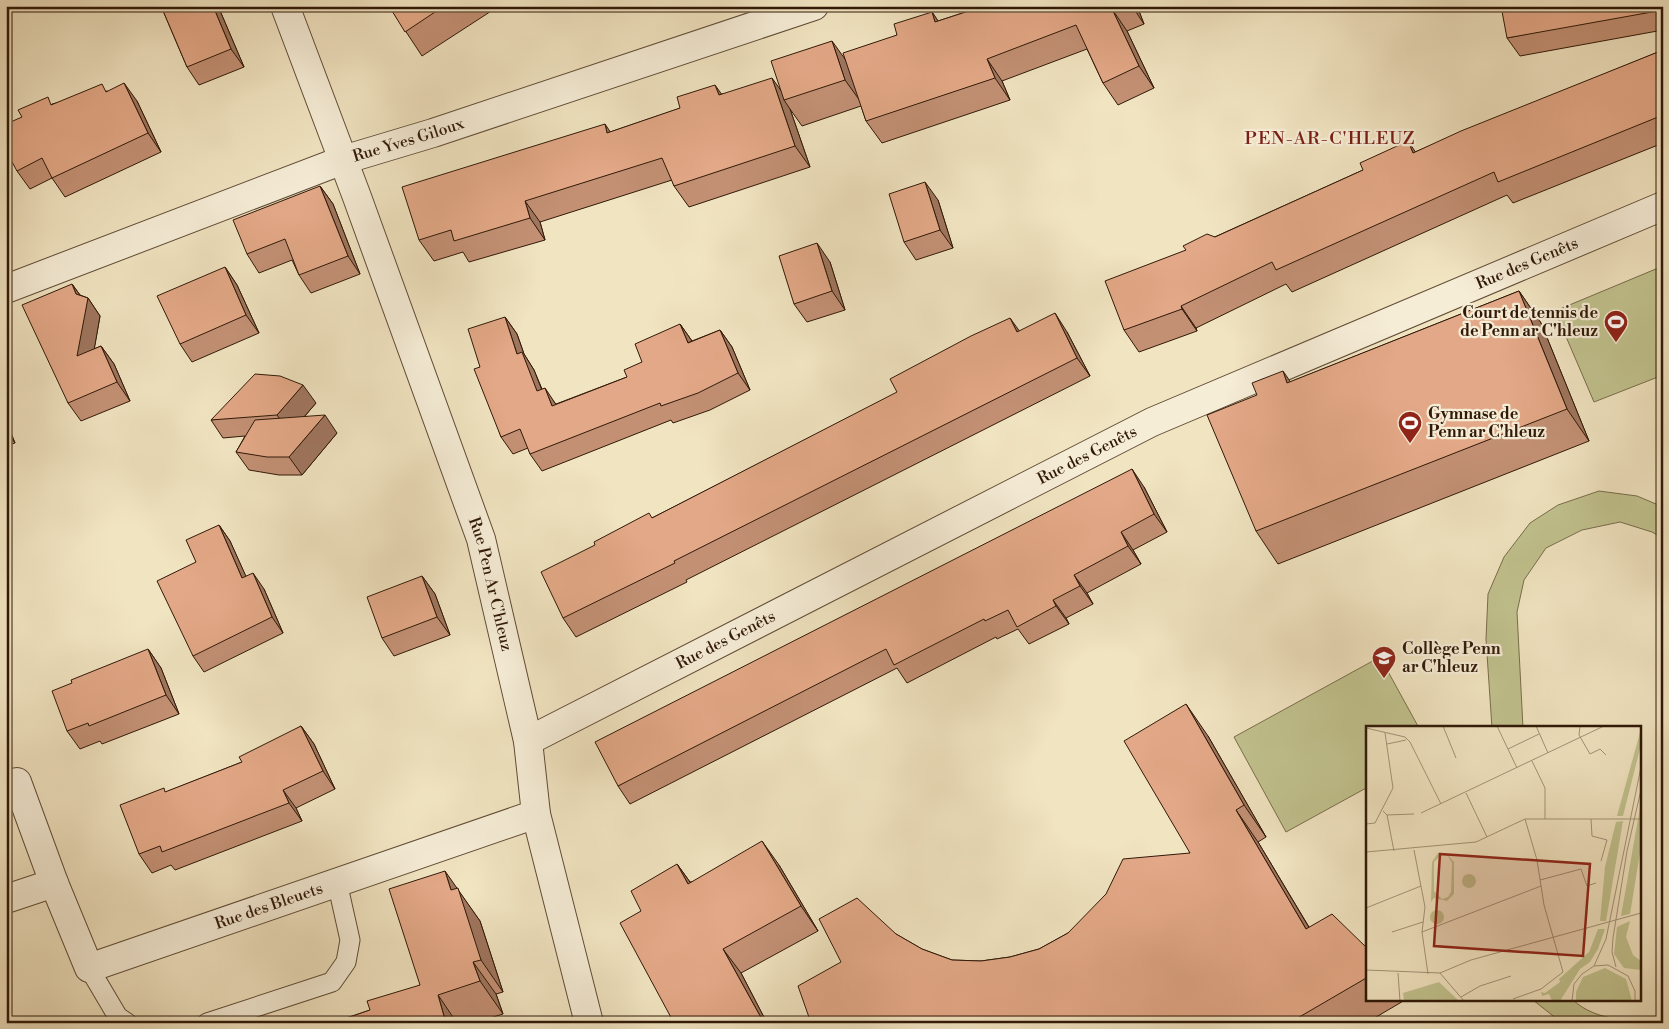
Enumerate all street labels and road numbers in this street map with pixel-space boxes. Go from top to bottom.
street label: Rue Yves Giloux [350,113,467,167]
street label: Rue des Genêts [1473,233,1581,294]
street label: Rue des Genêts [1034,421,1140,489]
street label: Rue Pen Ar C'hleuz [464,514,517,653]
street label: Rue des Genêts [672,606,779,674]
street label: Rue des Bleuets [212,878,325,934]

